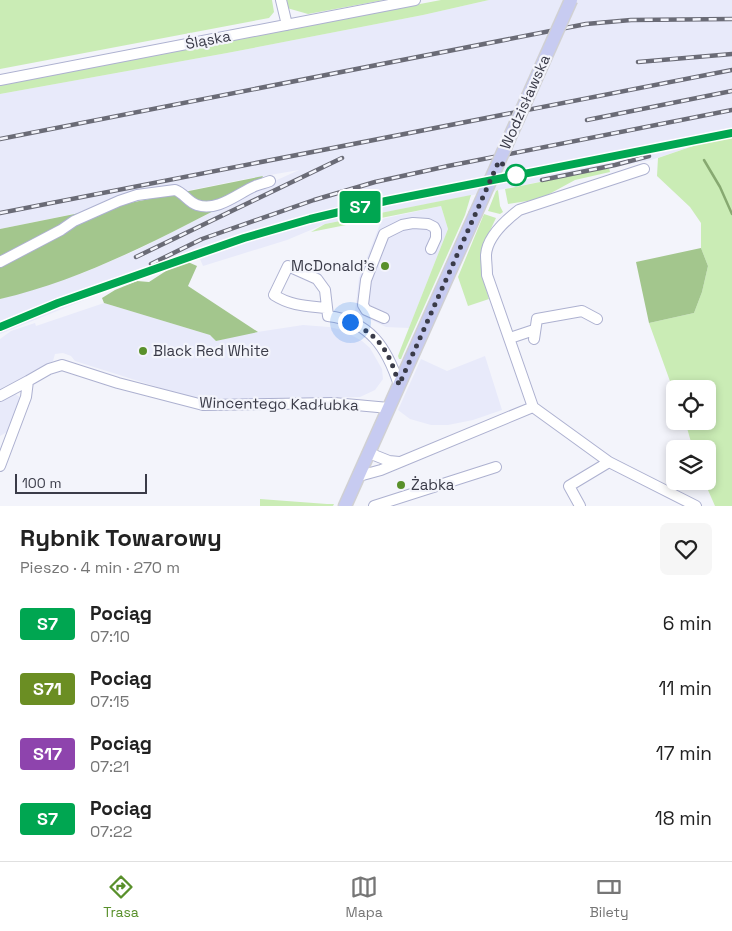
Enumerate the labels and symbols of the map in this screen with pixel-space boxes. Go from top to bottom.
street label: Śląska [184,26,233,53]
street label: Wodzisławska [495,51,554,152]
unlabelled marker [505,164,527,186]
line badge: S7 [338,191,382,223]
place label: McDonald's [291,256,375,275]
marker: McDonald's [379,260,391,272]
your location [338,310,363,335]
place label: Black Red White [153,341,269,360]
marker: Black Red White [137,345,149,357]
street label: Wincentego Kadłubka [199,393,359,414]
scale bar [15,471,148,494]
place label: Żabka [411,475,455,494]
marker: Żabka [395,479,407,491]

